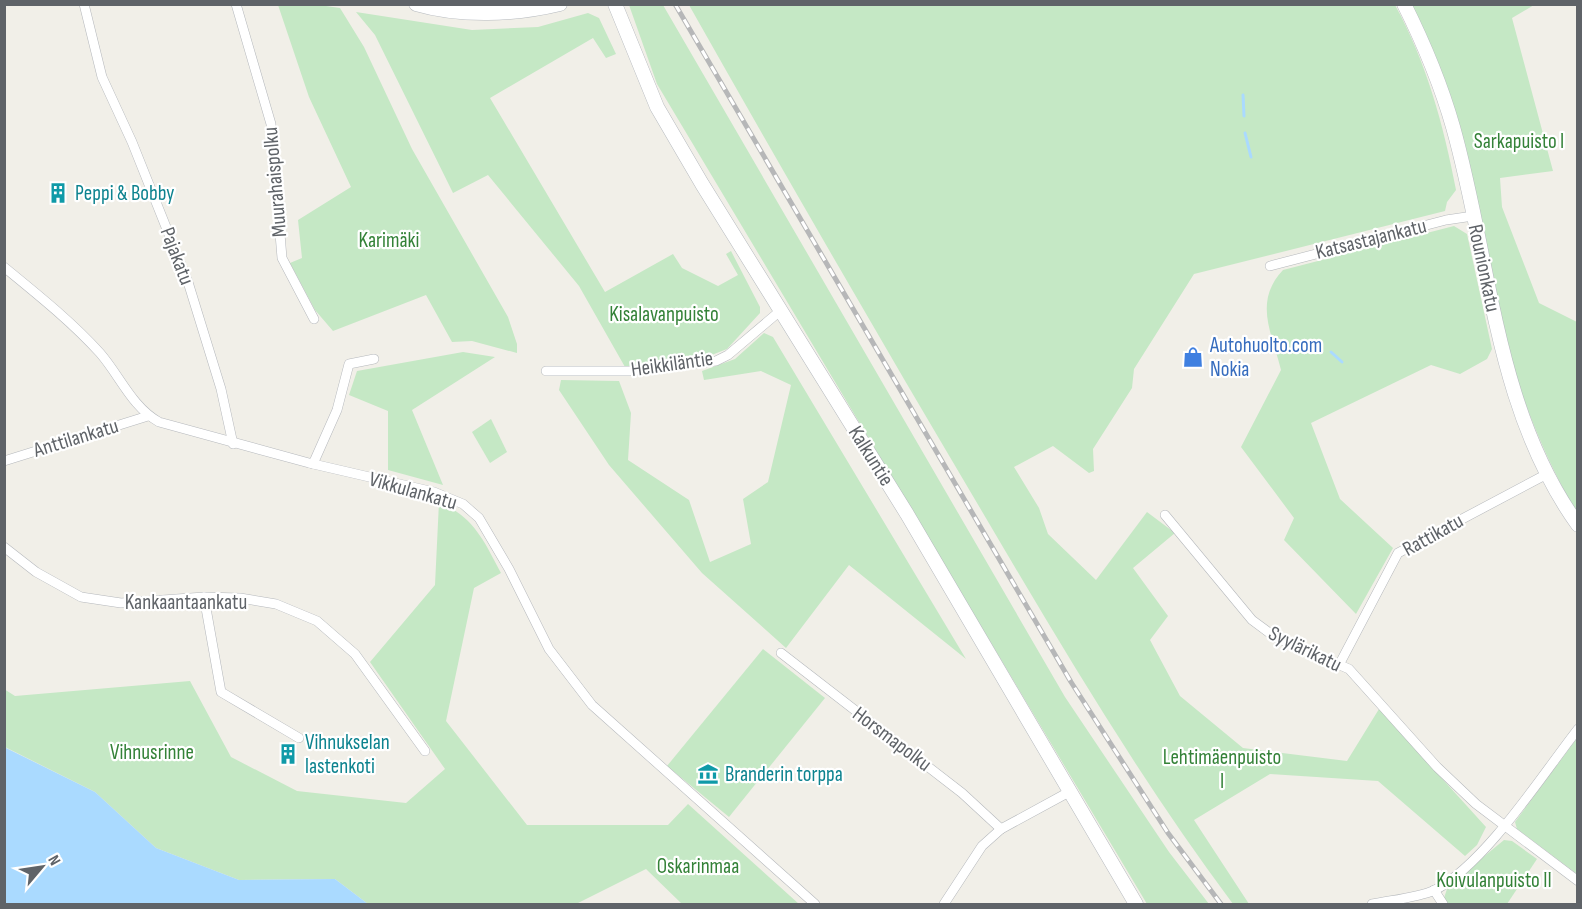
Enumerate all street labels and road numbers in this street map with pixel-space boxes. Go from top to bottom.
street label: Muurahaispolku [258,126,292,238]
street label: Katsastajankatu [1313,213,1429,265]
street label: Rounionkatu [1463,222,1505,314]
street label: Pajakatu [155,224,199,288]
street label: Heikkiläntie [629,346,715,382]
street label: Anttilankatu [30,413,121,463]
street label: Kalkuntie [843,421,899,491]
street label: Vikkulankatu [366,467,460,515]
street label: Rattikatu [1398,508,1468,562]
street label: Kankaantaankatu [125,590,247,615]
street label: Syylärikatu [1264,621,1346,677]
street label: Horsmapolku [848,701,936,777]

